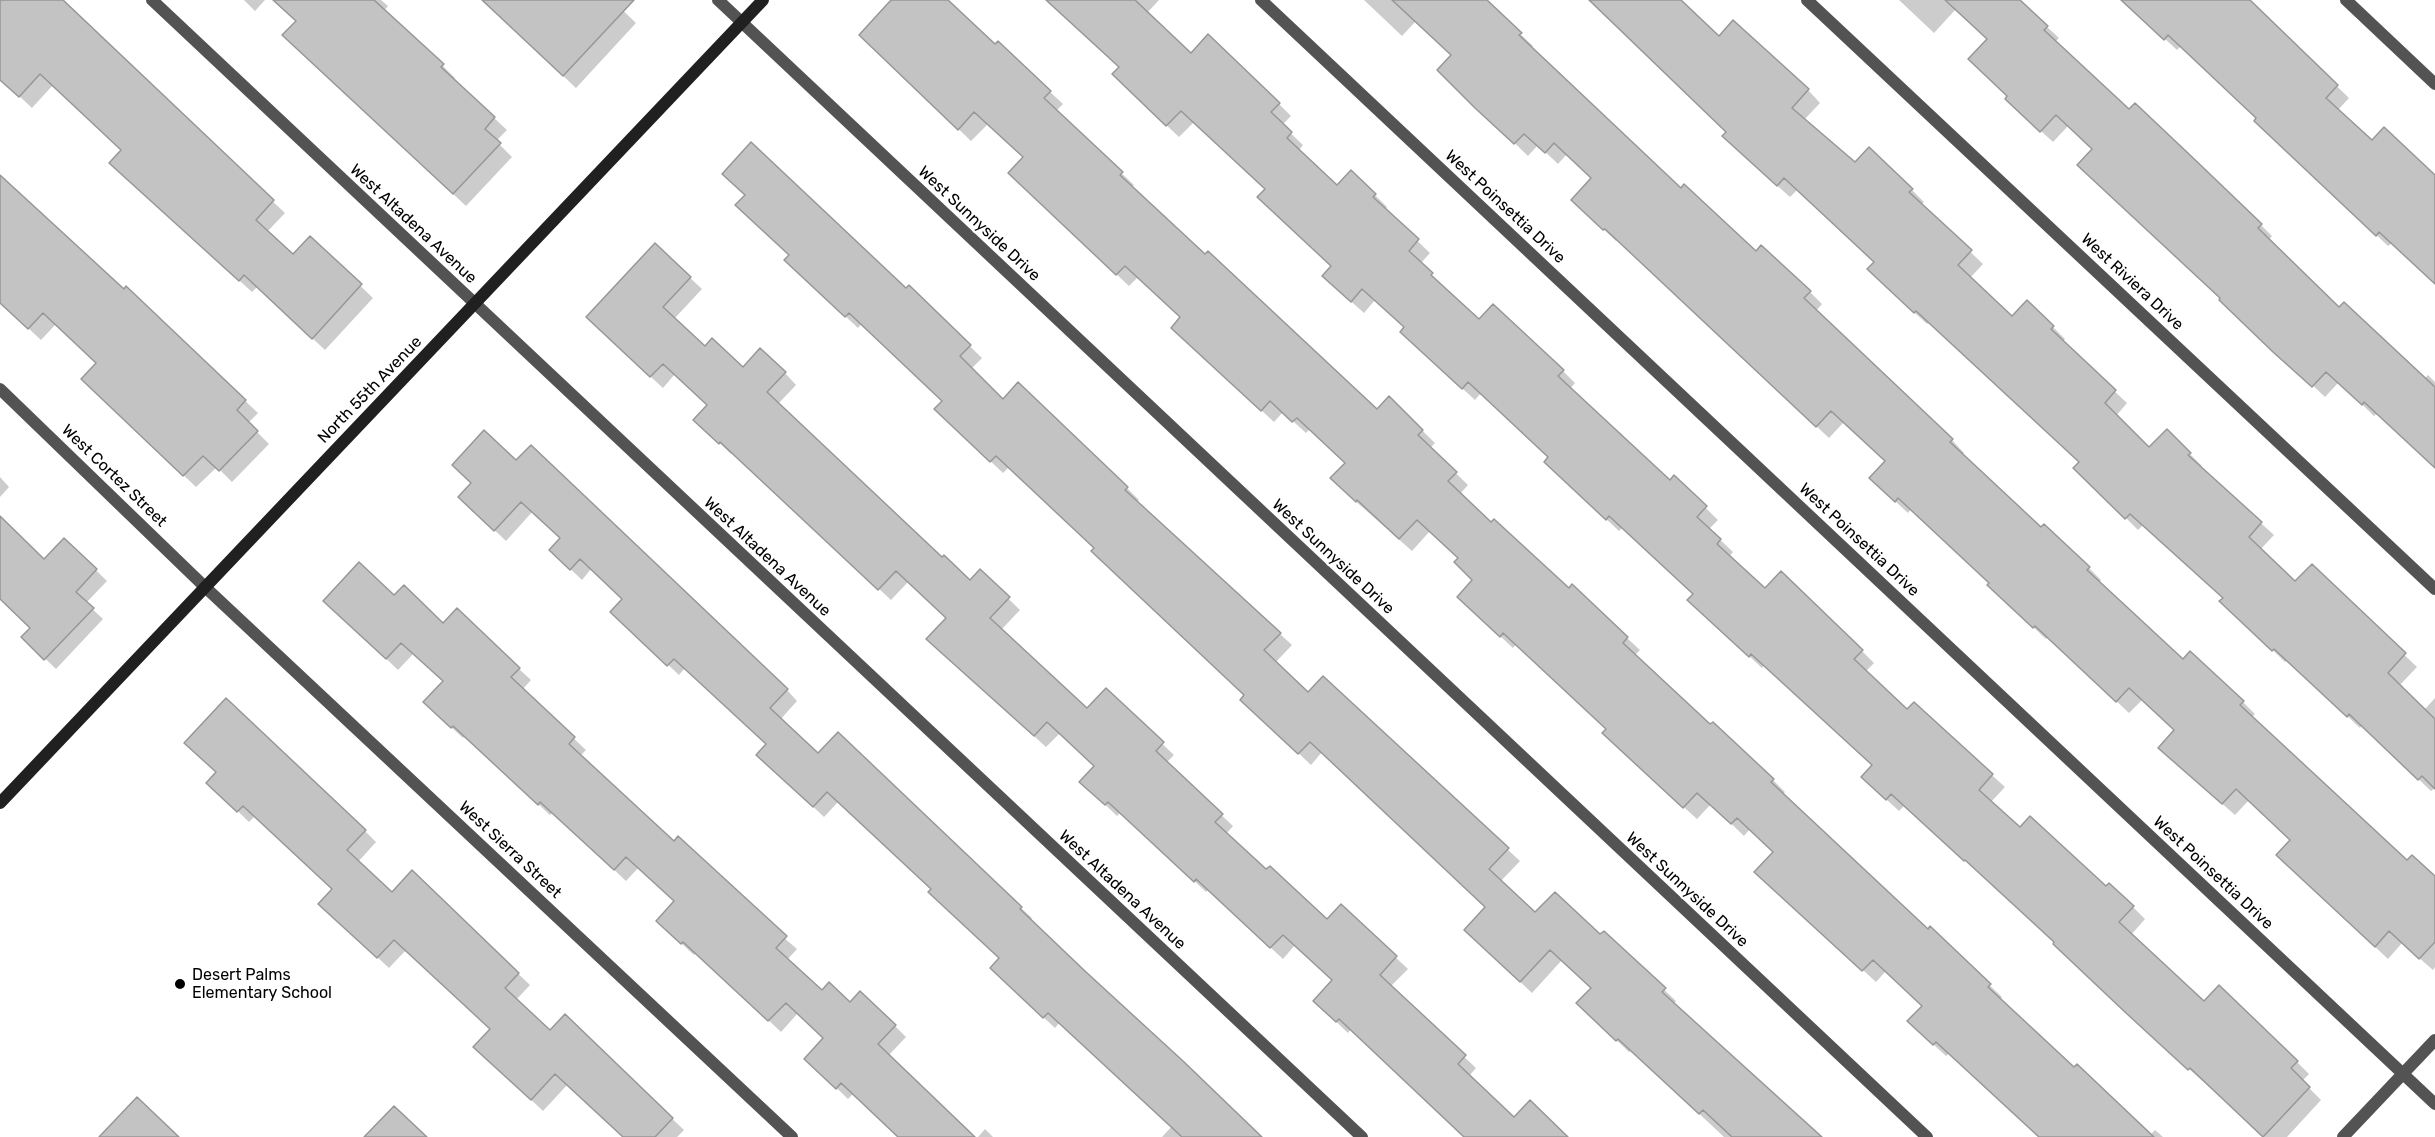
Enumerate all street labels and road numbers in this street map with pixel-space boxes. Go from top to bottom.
street label: West Poinsettia Drive [1441,146,1569,268]
street label: West Altadena Avenue [346,160,480,288]
street label: West Sunnyside Drive [914,162,1044,286]
street label: West Riviera Drive [2077,230,2187,334]
street label: North 55th Avenue [314,333,426,447]
street label: West Cortez Street [57,421,171,531]
street label: West Poinsettia Drive [1795,479,1923,601]
street label: West Altadena Avenue [700,493,834,621]
street label: West Sunnyside Drive [1268,495,1398,619]
street label: West Sierra Street [455,797,565,903]
street label: West Poinsettia Drive [2149,812,2277,934]
street label: West Altadena Avenue [1055,826,1189,954]
street label: West Sunnyside Drive [1622,828,1752,952]

